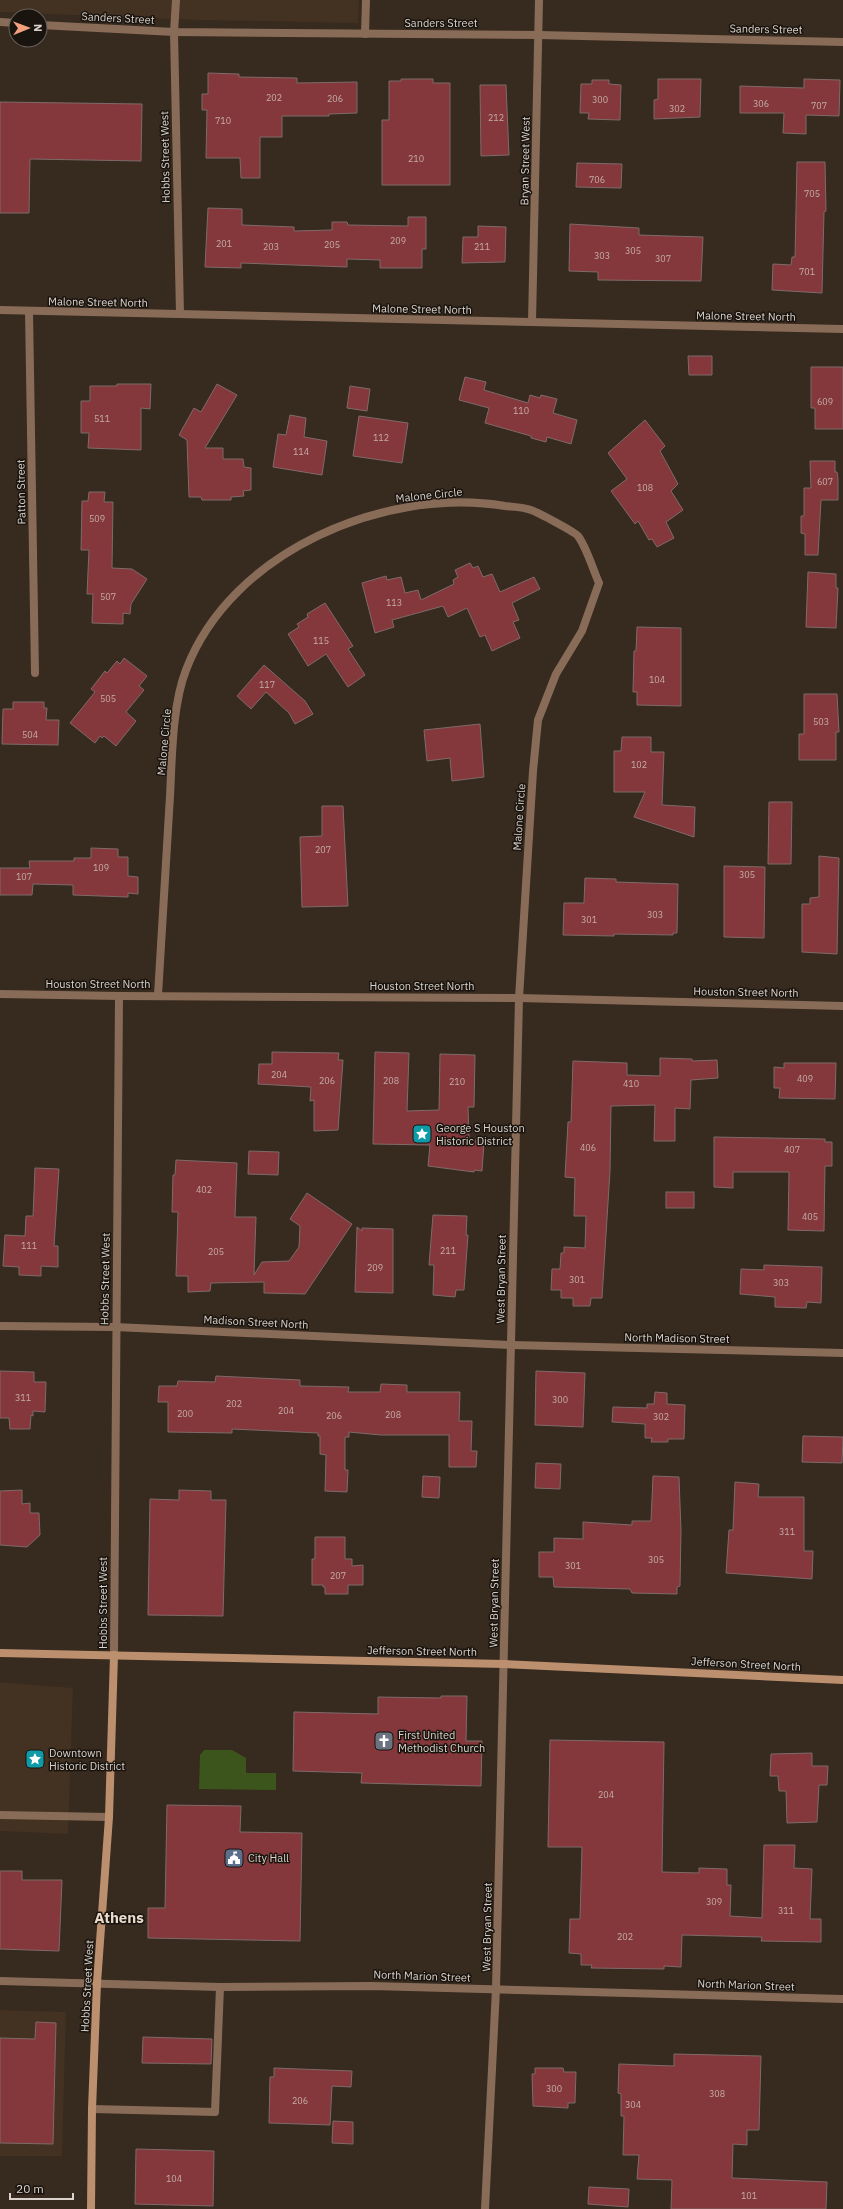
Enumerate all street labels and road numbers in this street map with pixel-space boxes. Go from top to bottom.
street label: Sanders Street [81,9,155,27]
street label: Sanders Street [404,16,478,30]
street label: Sanders Street [729,21,803,37]
street label: Hobbs Street West [157,111,173,203]
street label: Bryan Street West [517,116,533,206]
street label: Malone Street North [48,294,148,310]
street label: Malone Street North [372,301,472,317]
street label: Malone Street North [696,308,796,324]
street label: Patton Street [13,459,29,525]
street label: Malone Circle [395,485,463,505]
street label: Malone Circle [154,708,174,776]
street label: Malone Circle [510,783,528,851]
street label: Houston Street North [45,977,151,991]
street label: Houston Street North [369,979,475,993]
street label: Houston Street North [693,984,799,1000]
street label: Hobbs Street West [97,1233,113,1325]
street label: West Bryan Street [493,1234,509,1324]
street label: Madison Street North [203,1312,309,1332]
street label: North Madison Street [624,1330,730,1346]
street label: Hobbs Street West [96,1557,110,1649]
street label: West Bryan Street [486,1558,502,1648]
street label: Jefferson Street North [367,1643,477,1659]
street label: Jefferson Street North [691,1654,801,1674]
street label: West Bryan Street [479,1882,495,1972]
street label: Hobbs Street West [78,1939,96,2032]
street label: North Marion Street [373,1967,471,1985]
street label: North Marion Street [697,1976,795,1994]

